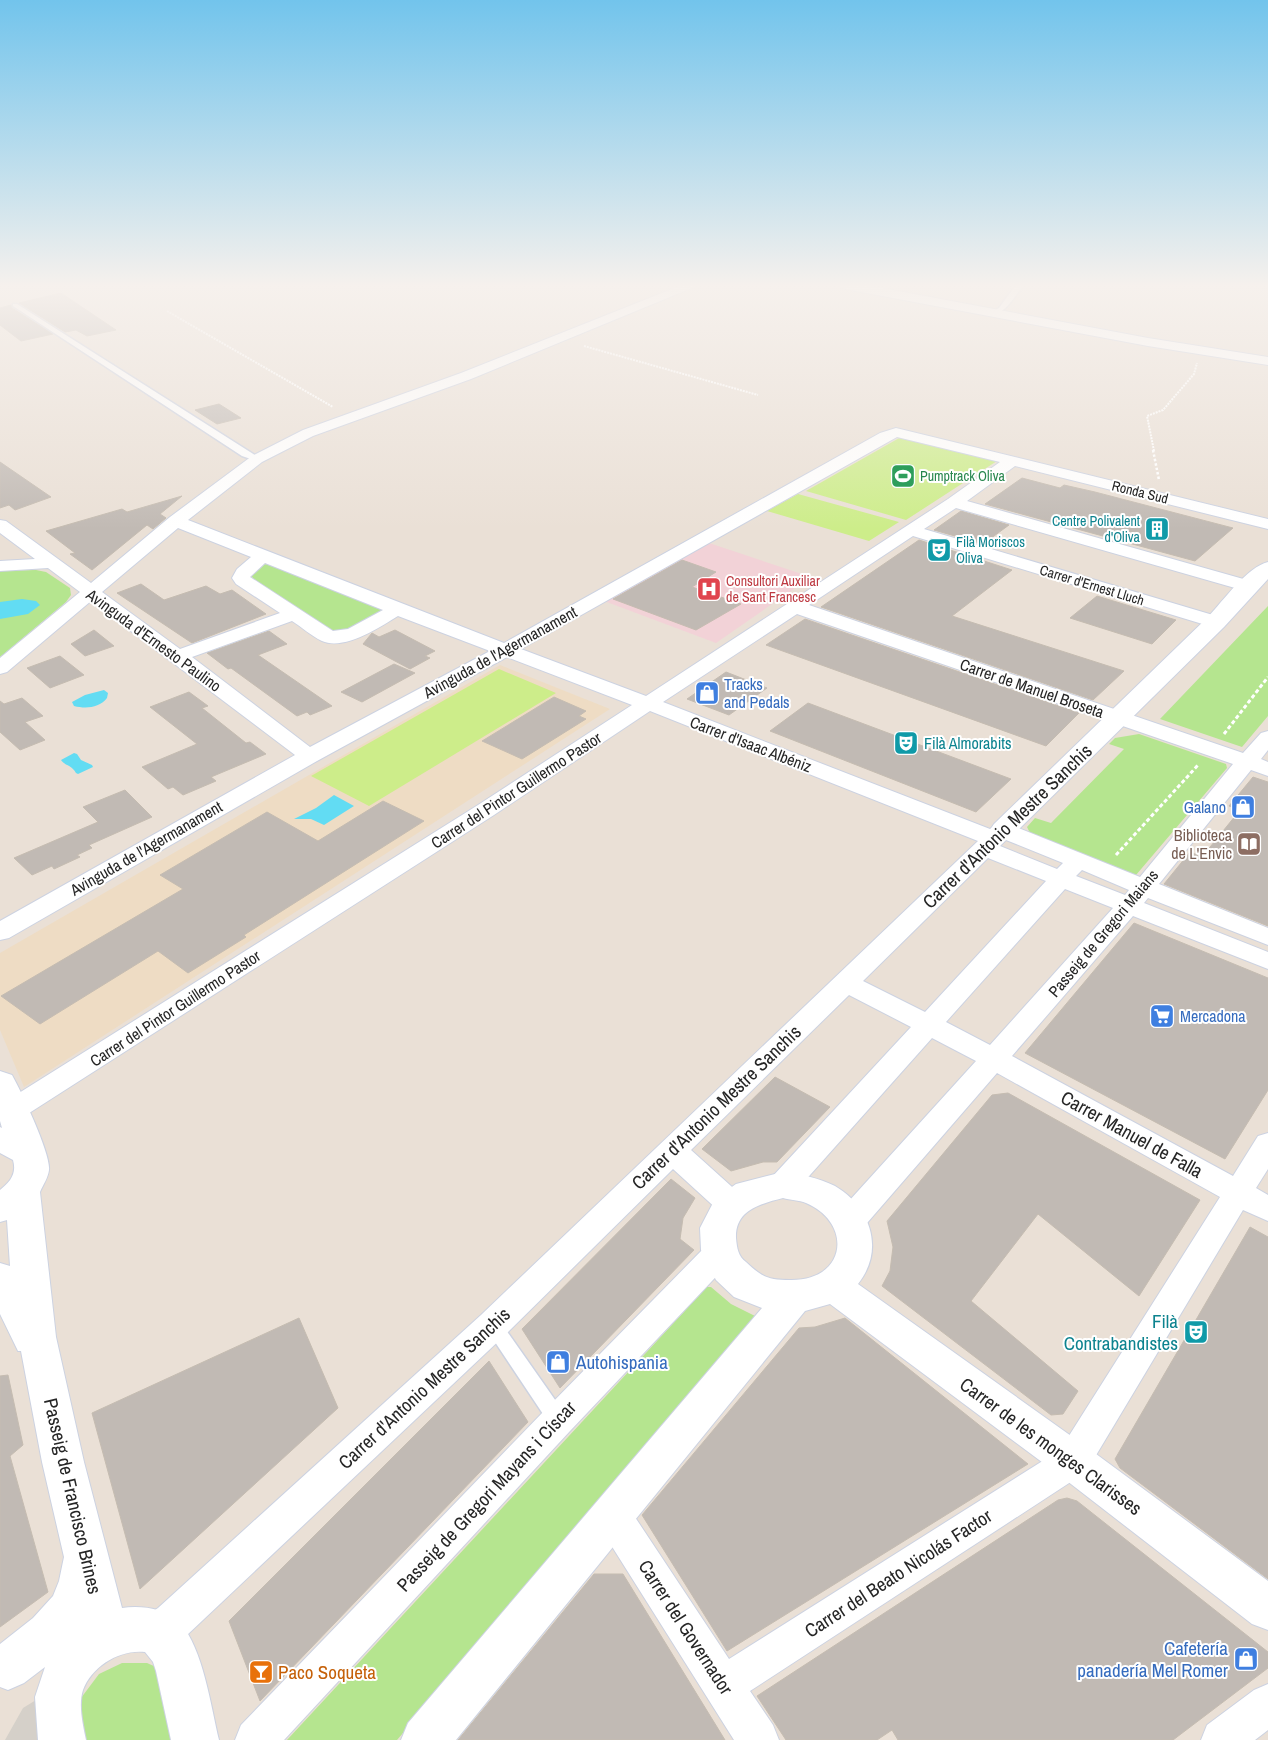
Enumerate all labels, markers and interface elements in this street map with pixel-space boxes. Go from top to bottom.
sports icon: Pumptrack Oliva [890,463,916,489]
place label: Pumptrack Oliva [920,467,1005,485]
street label: Ronda Sud [1110,476,1170,508]
place label: Centre Polivalent d'Oliva [1052,512,1141,546]
building icon: Centre Polivalent d'Oliva [1144,516,1170,542]
place label: Filà Moriscos Oliva [956,533,1025,567]
theatre icon: Filà Moriscos Oliva [926,537,952,563]
street label: Carrer d'Ernest Lluch [1038,561,1146,609]
place label: Consultori Auxiliar de Sant Francesc [726,572,820,606]
hospital icon: Consultori Auxiliar de Sant Francesc [696,576,722,602]
street label: Avinguda d'Ernesto Paulino [81,583,226,697]
street label: Avinguda de l'Agermanament [418,600,581,704]
street label: Carrer de Manuel Broseta [957,653,1108,723]
place label: Tracks and Pedals [724,673,790,713]
shop icon: Tracks and Pedals [694,680,720,706]
street label: Carrer d'Isaac Albéniz [687,711,815,777]
street label: Carrer del Pintor Guillermo Pastor [427,726,606,853]
theatre icon: Filà Almorabits [893,730,919,756]
place label: Filà Almorabits [924,732,1012,754]
street label: Carrer d'Antonio Mestre Sanchis [917,738,1098,914]
shop icon: Galano [1230,794,1256,820]
street label: Avinguda de l'Agermanament [65,795,226,901]
place label: Galano [1184,796,1226,818]
place label: Biblioteca de L'Envic [1171,824,1233,864]
library icon: Biblioteca de L'Envic [1236,831,1262,857]
street label: Passeig de Gregori Maians [1043,864,1163,1002]
street label: Carrer del Pintor Guillermo Pastor [86,944,265,1071]
supermarket icon: Mercadona [1149,1003,1175,1029]
place label: Mercadona [1180,1005,1246,1027]
street label: Carrer d'Antonio Mestre Sanchis [626,1019,807,1195]
street label: Carrer Manuel de Falla [1056,1084,1208,1184]
street label: Carrer d'Antonio Mestre Sanchis [332,1301,516,1475]
place label: Filà Contrabandistes [1064,1308,1178,1356]
theatre icon: Filà Contrabandistes [1183,1319,1209,1345]
shop icon: Autohispania [545,1349,571,1375]
place label: Autohispania [575,1349,668,1375]
street label: Carrer de les monges Clarisses [955,1371,1147,1521]
street label: Passeig de Gregori Mayans i Císcar [391,1394,582,1597]
street label: Passeig de Francisco Brines [38,1396,108,1597]
street label: Carrer del Beato Nicolás Factor [799,1502,997,1643]
street label: Carrer del Governador [633,1555,740,1700]
place label: Cafetería panadería Mel Romer [1077,1635,1229,1683]
shop icon: Cafetería panadería Mel Romer [1233,1646,1259,1672]
bar icon: Paco Soqueta [248,1659,274,1685]
place label: Paco Soqueta [278,1659,376,1685]

